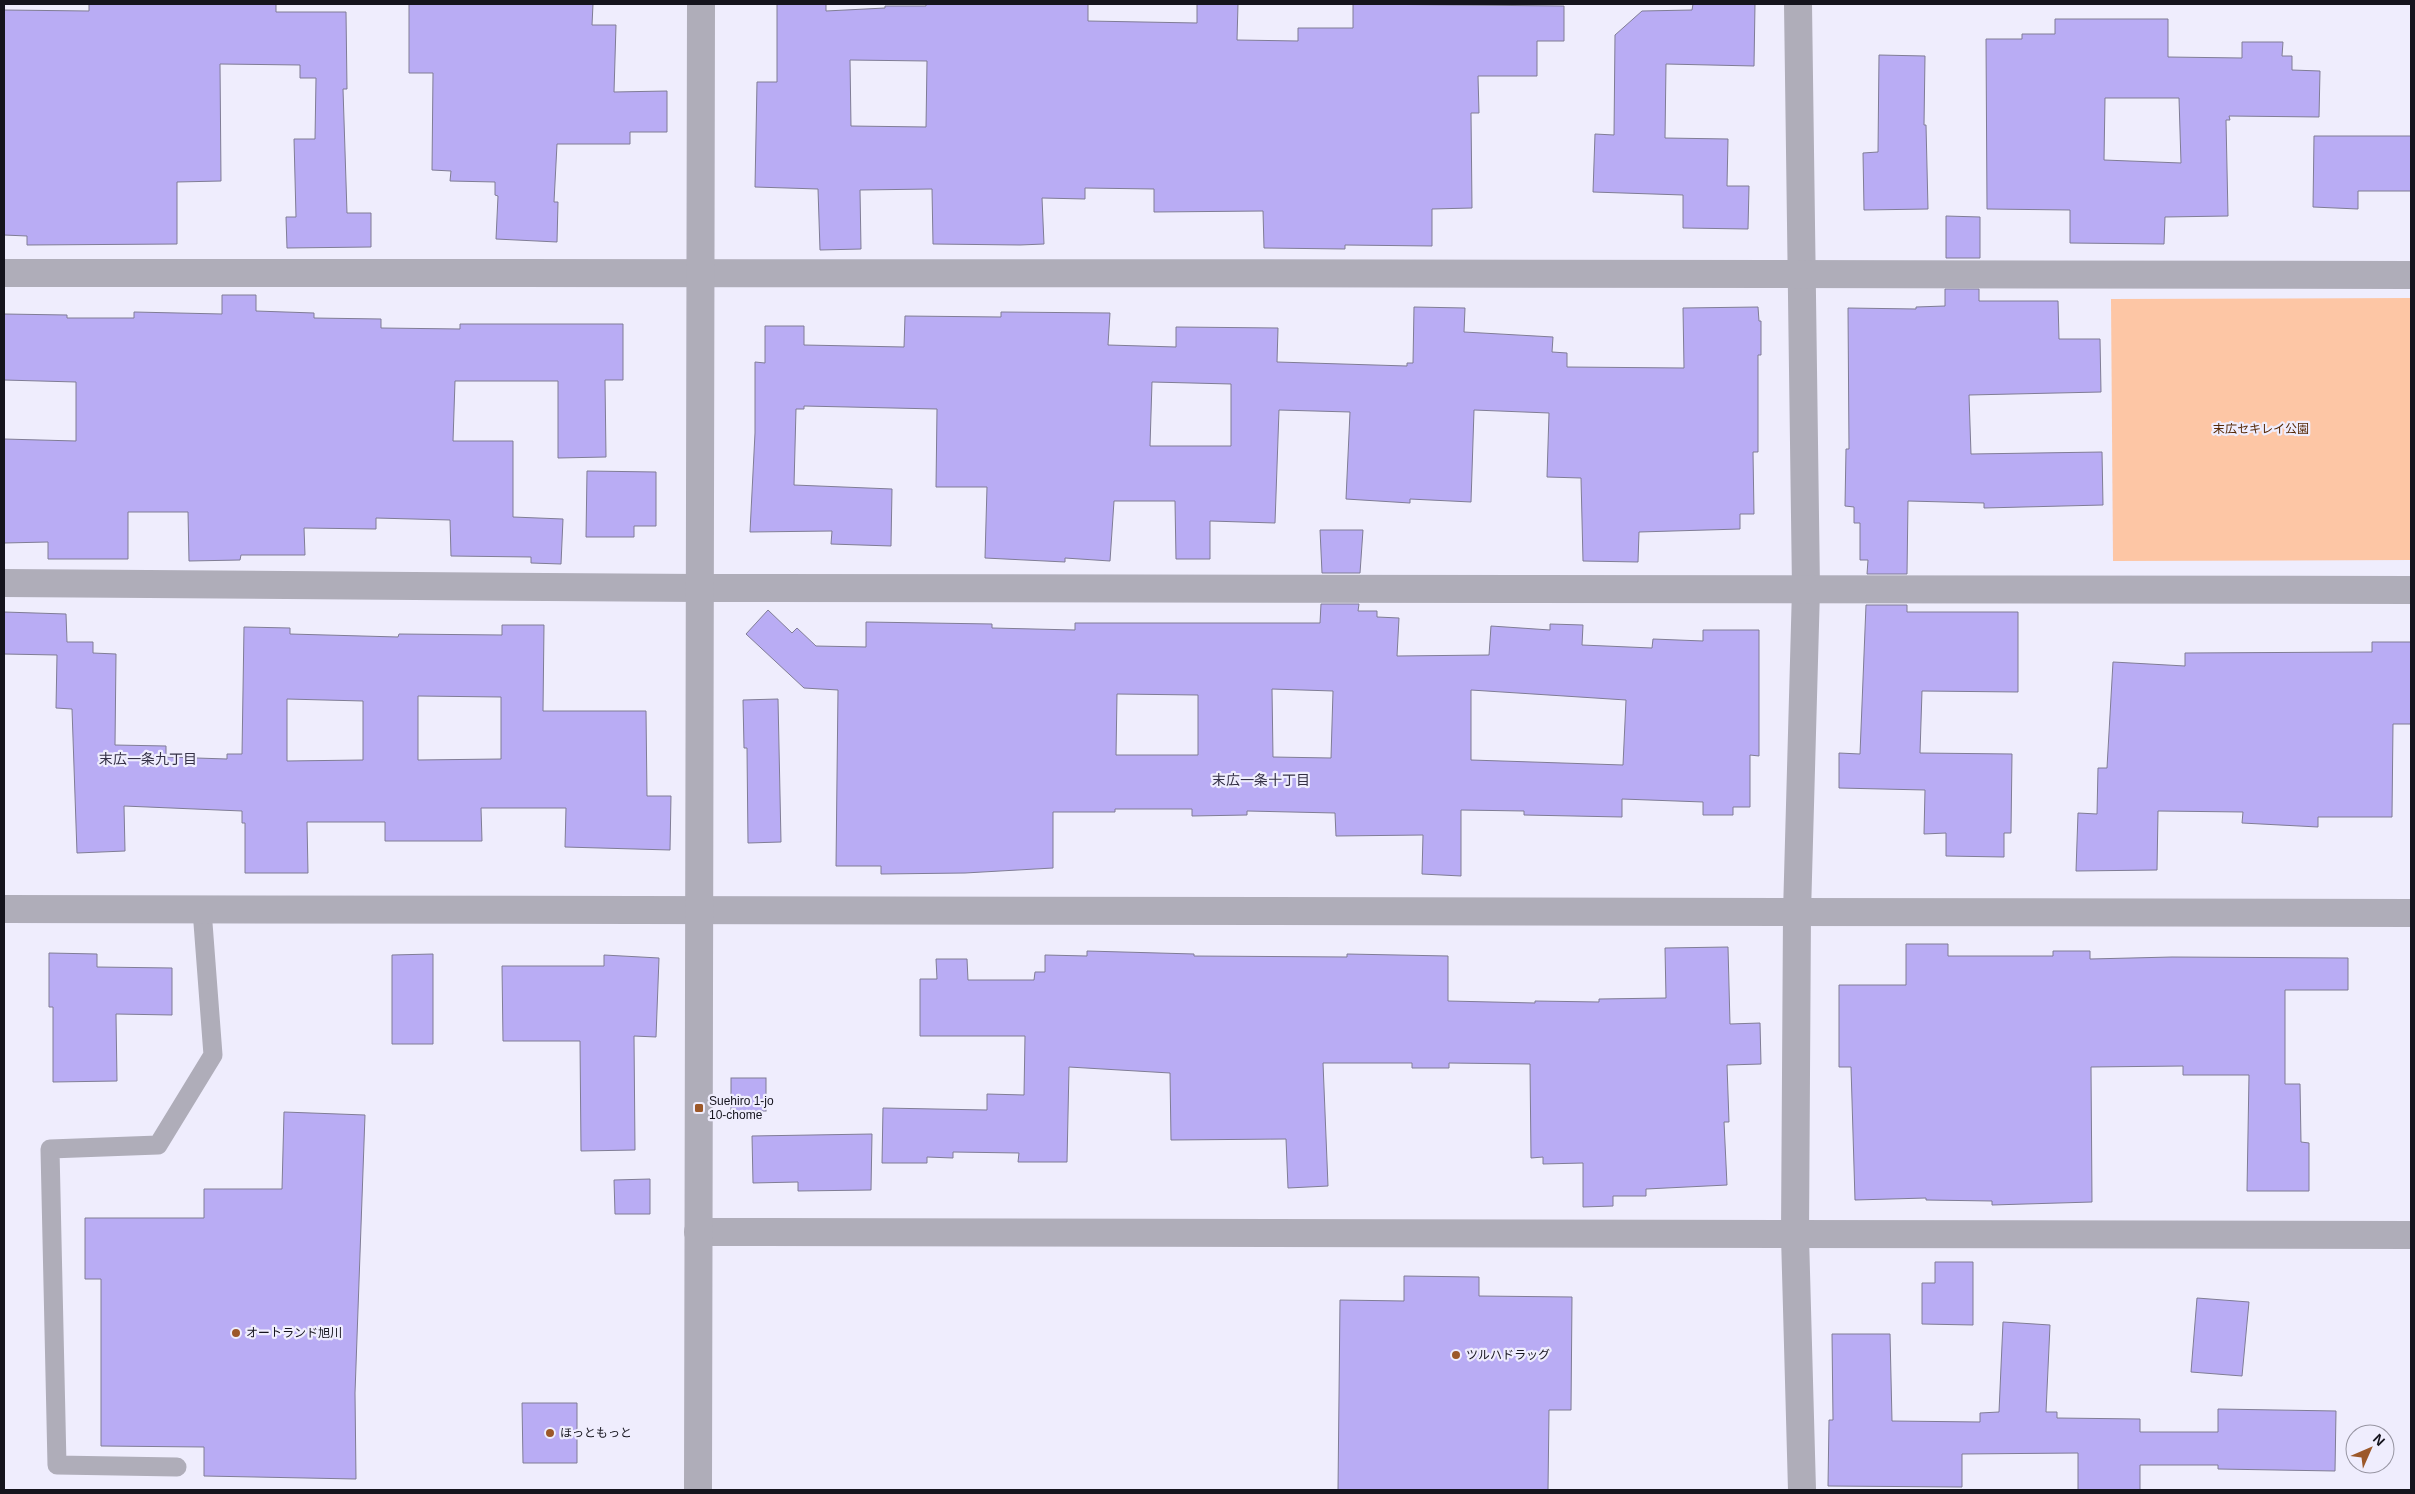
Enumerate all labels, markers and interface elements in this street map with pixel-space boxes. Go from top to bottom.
park label: 末広セキレイ公園 [2213,422,2309,436]
district label: 末広一条九丁目 [99,751,197,767]
district label: 末広一条十丁目 [1212,772,1310,788]
place label: Suehiro 1-jo 10-chome [709,1094,774,1122]
marker: Suehiro 1-jo 10-chome [693,1102,705,1114]
place label: オートランド旭川 [246,1326,342,1340]
marker: オートランド旭川 [230,1327,242,1339]
place label: ツルハドラッグ [1466,1348,1550,1362]
marker: ツルハドラッグ [1450,1349,1462,1361]
north arrow [2345,1424,2395,1474]
place label: ほっともっと [560,1426,632,1440]
marker: ほっともっと [544,1427,556,1439]
text: N [2370,1431,2388,1449]

